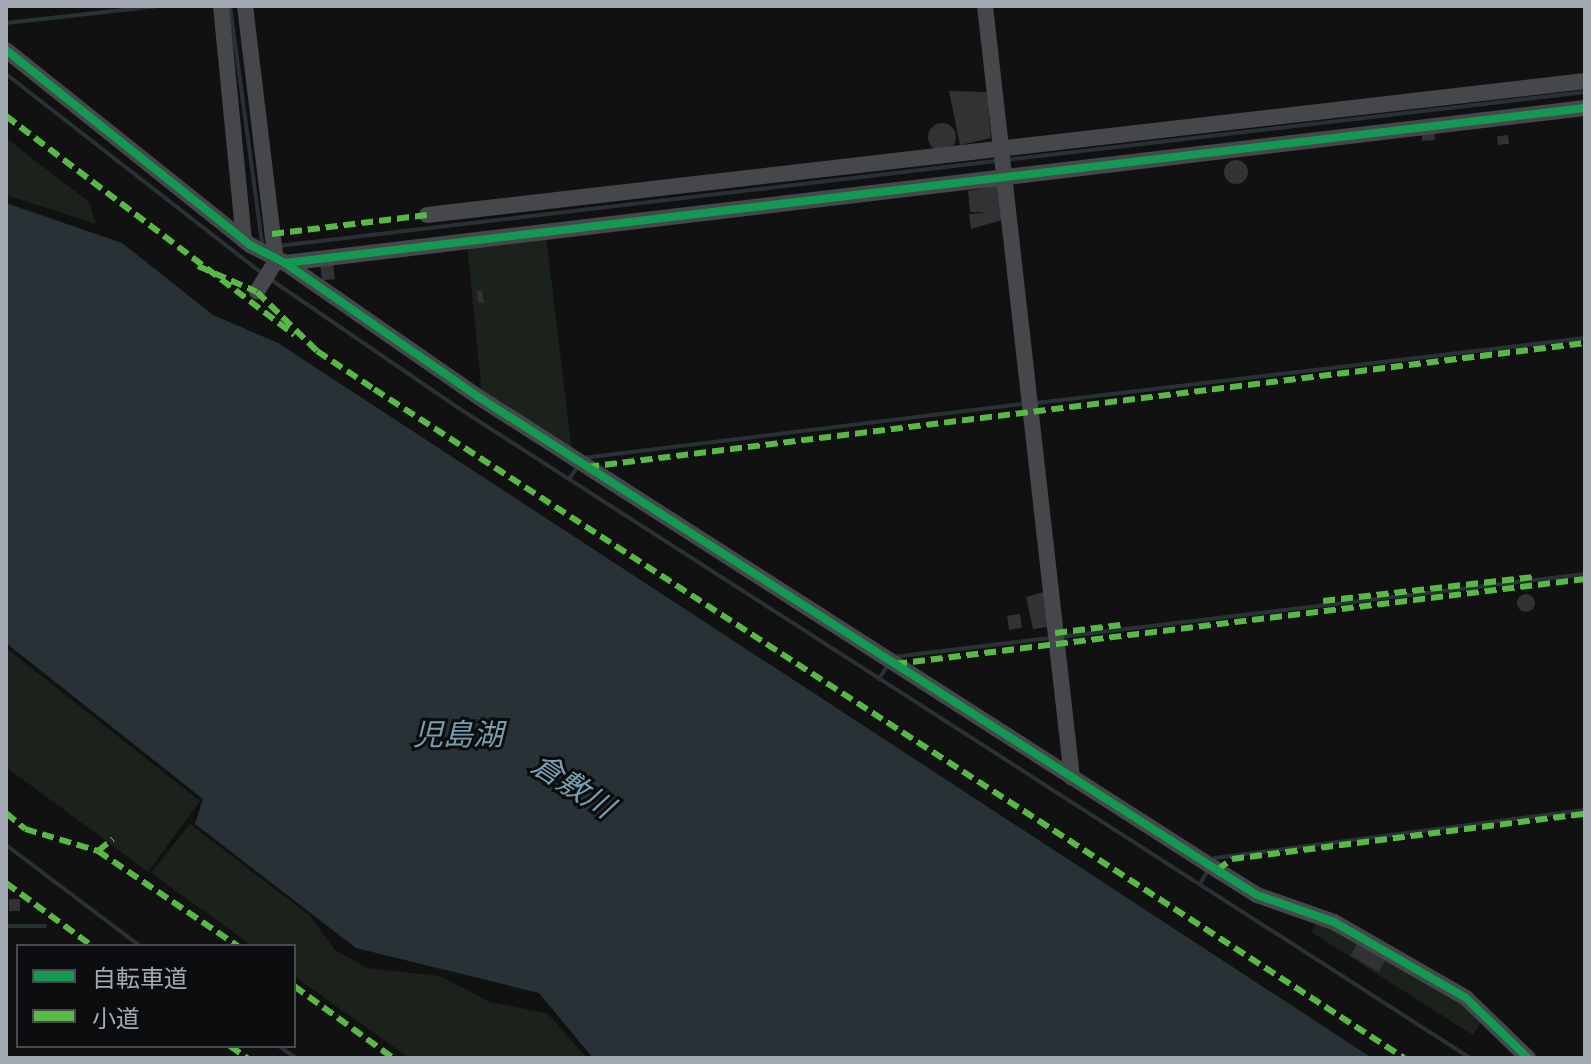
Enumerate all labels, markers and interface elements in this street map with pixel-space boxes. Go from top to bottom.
water label: 児島湖 [413,718,503,754]
water label: 倉敷川 [524,747,620,827]
legend [16,944,296,1048]
text: 自転車道 [92,965,188,994]
text: 小道 [92,1005,140,1034]

